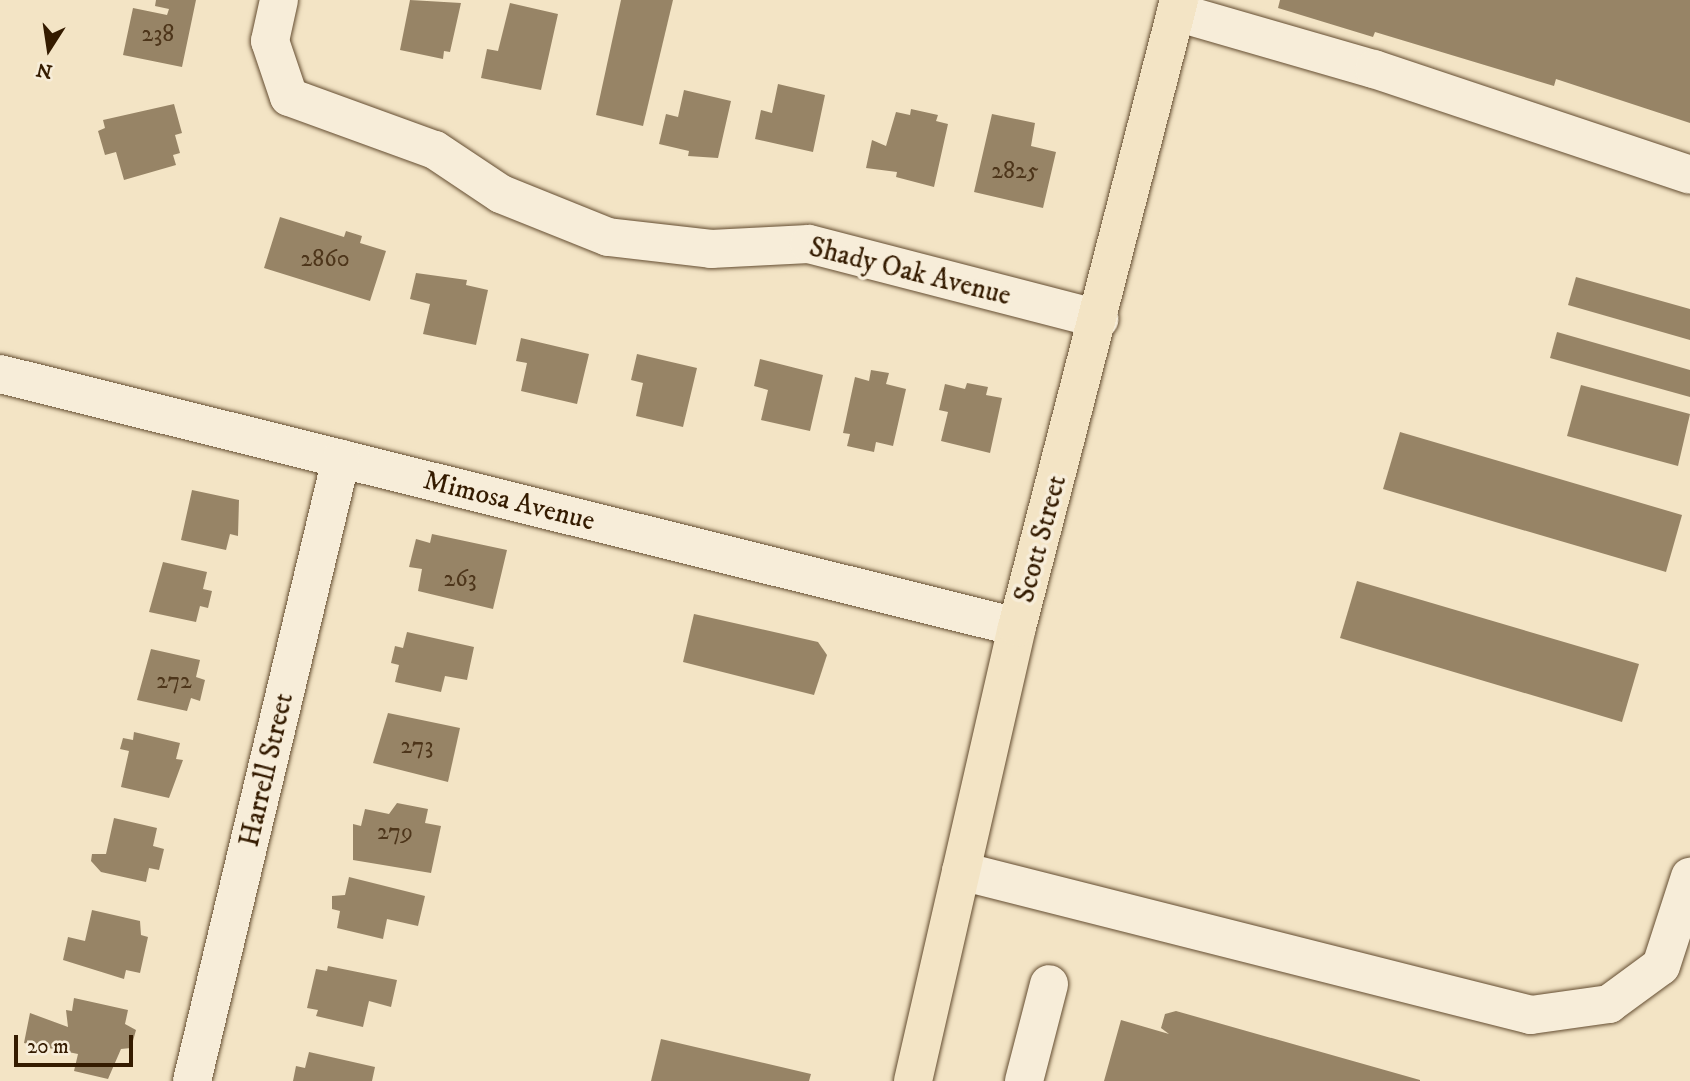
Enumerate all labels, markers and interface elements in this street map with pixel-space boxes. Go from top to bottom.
north arrow [14,14,84,84]
house number: 238 [142,21,174,49]
text: N [35,57,55,83]
house number: 2825 [991,158,1039,186]
street label: Shady Oak Avenue [806,231,1014,313]
house number: 2860 [300,246,350,274]
street label: Mimosa Avenue [420,463,598,539]
street label: Scott Street [1008,472,1074,606]
house number: 263 [443,566,477,594]
house number: 272 [156,668,192,696]
street label: Harrell Street [233,690,301,850]
house number: 273 [401,733,433,761]
house number: 279 [377,819,413,847]
scale bar [18,1021,136,1066]
text: 20 m [27,1034,69,1060]

